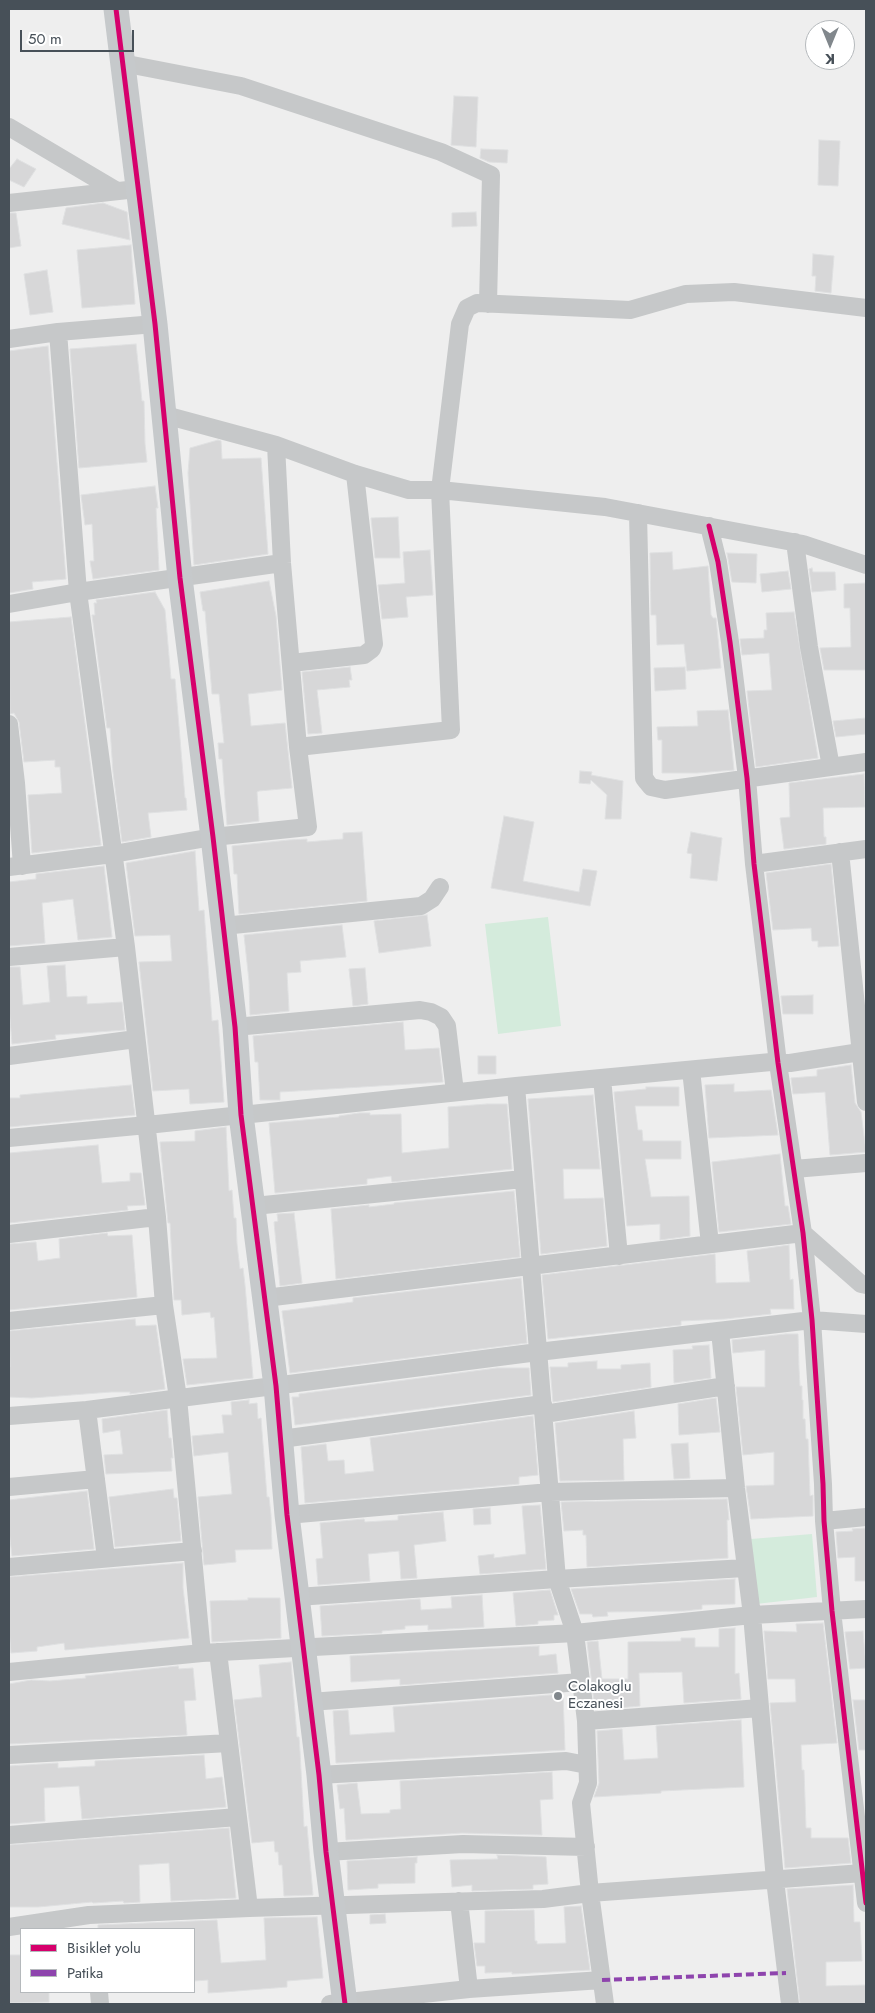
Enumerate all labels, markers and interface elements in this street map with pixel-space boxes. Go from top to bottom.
scale bar [22,20,136,52]
north arrow [805,20,855,70]
text: 50 m [28,28,62,50]
text: K [825,49,835,69]
place label: Colakoglu Eczanesi [568,1678,632,1713]
marker: Colakoglu Eczanesi [552,1690,564,1702]
legend [20,1928,195,1993]
text: Bisiklet yolu [67,1937,141,1959]
text: Patika [67,1962,103,1984]

